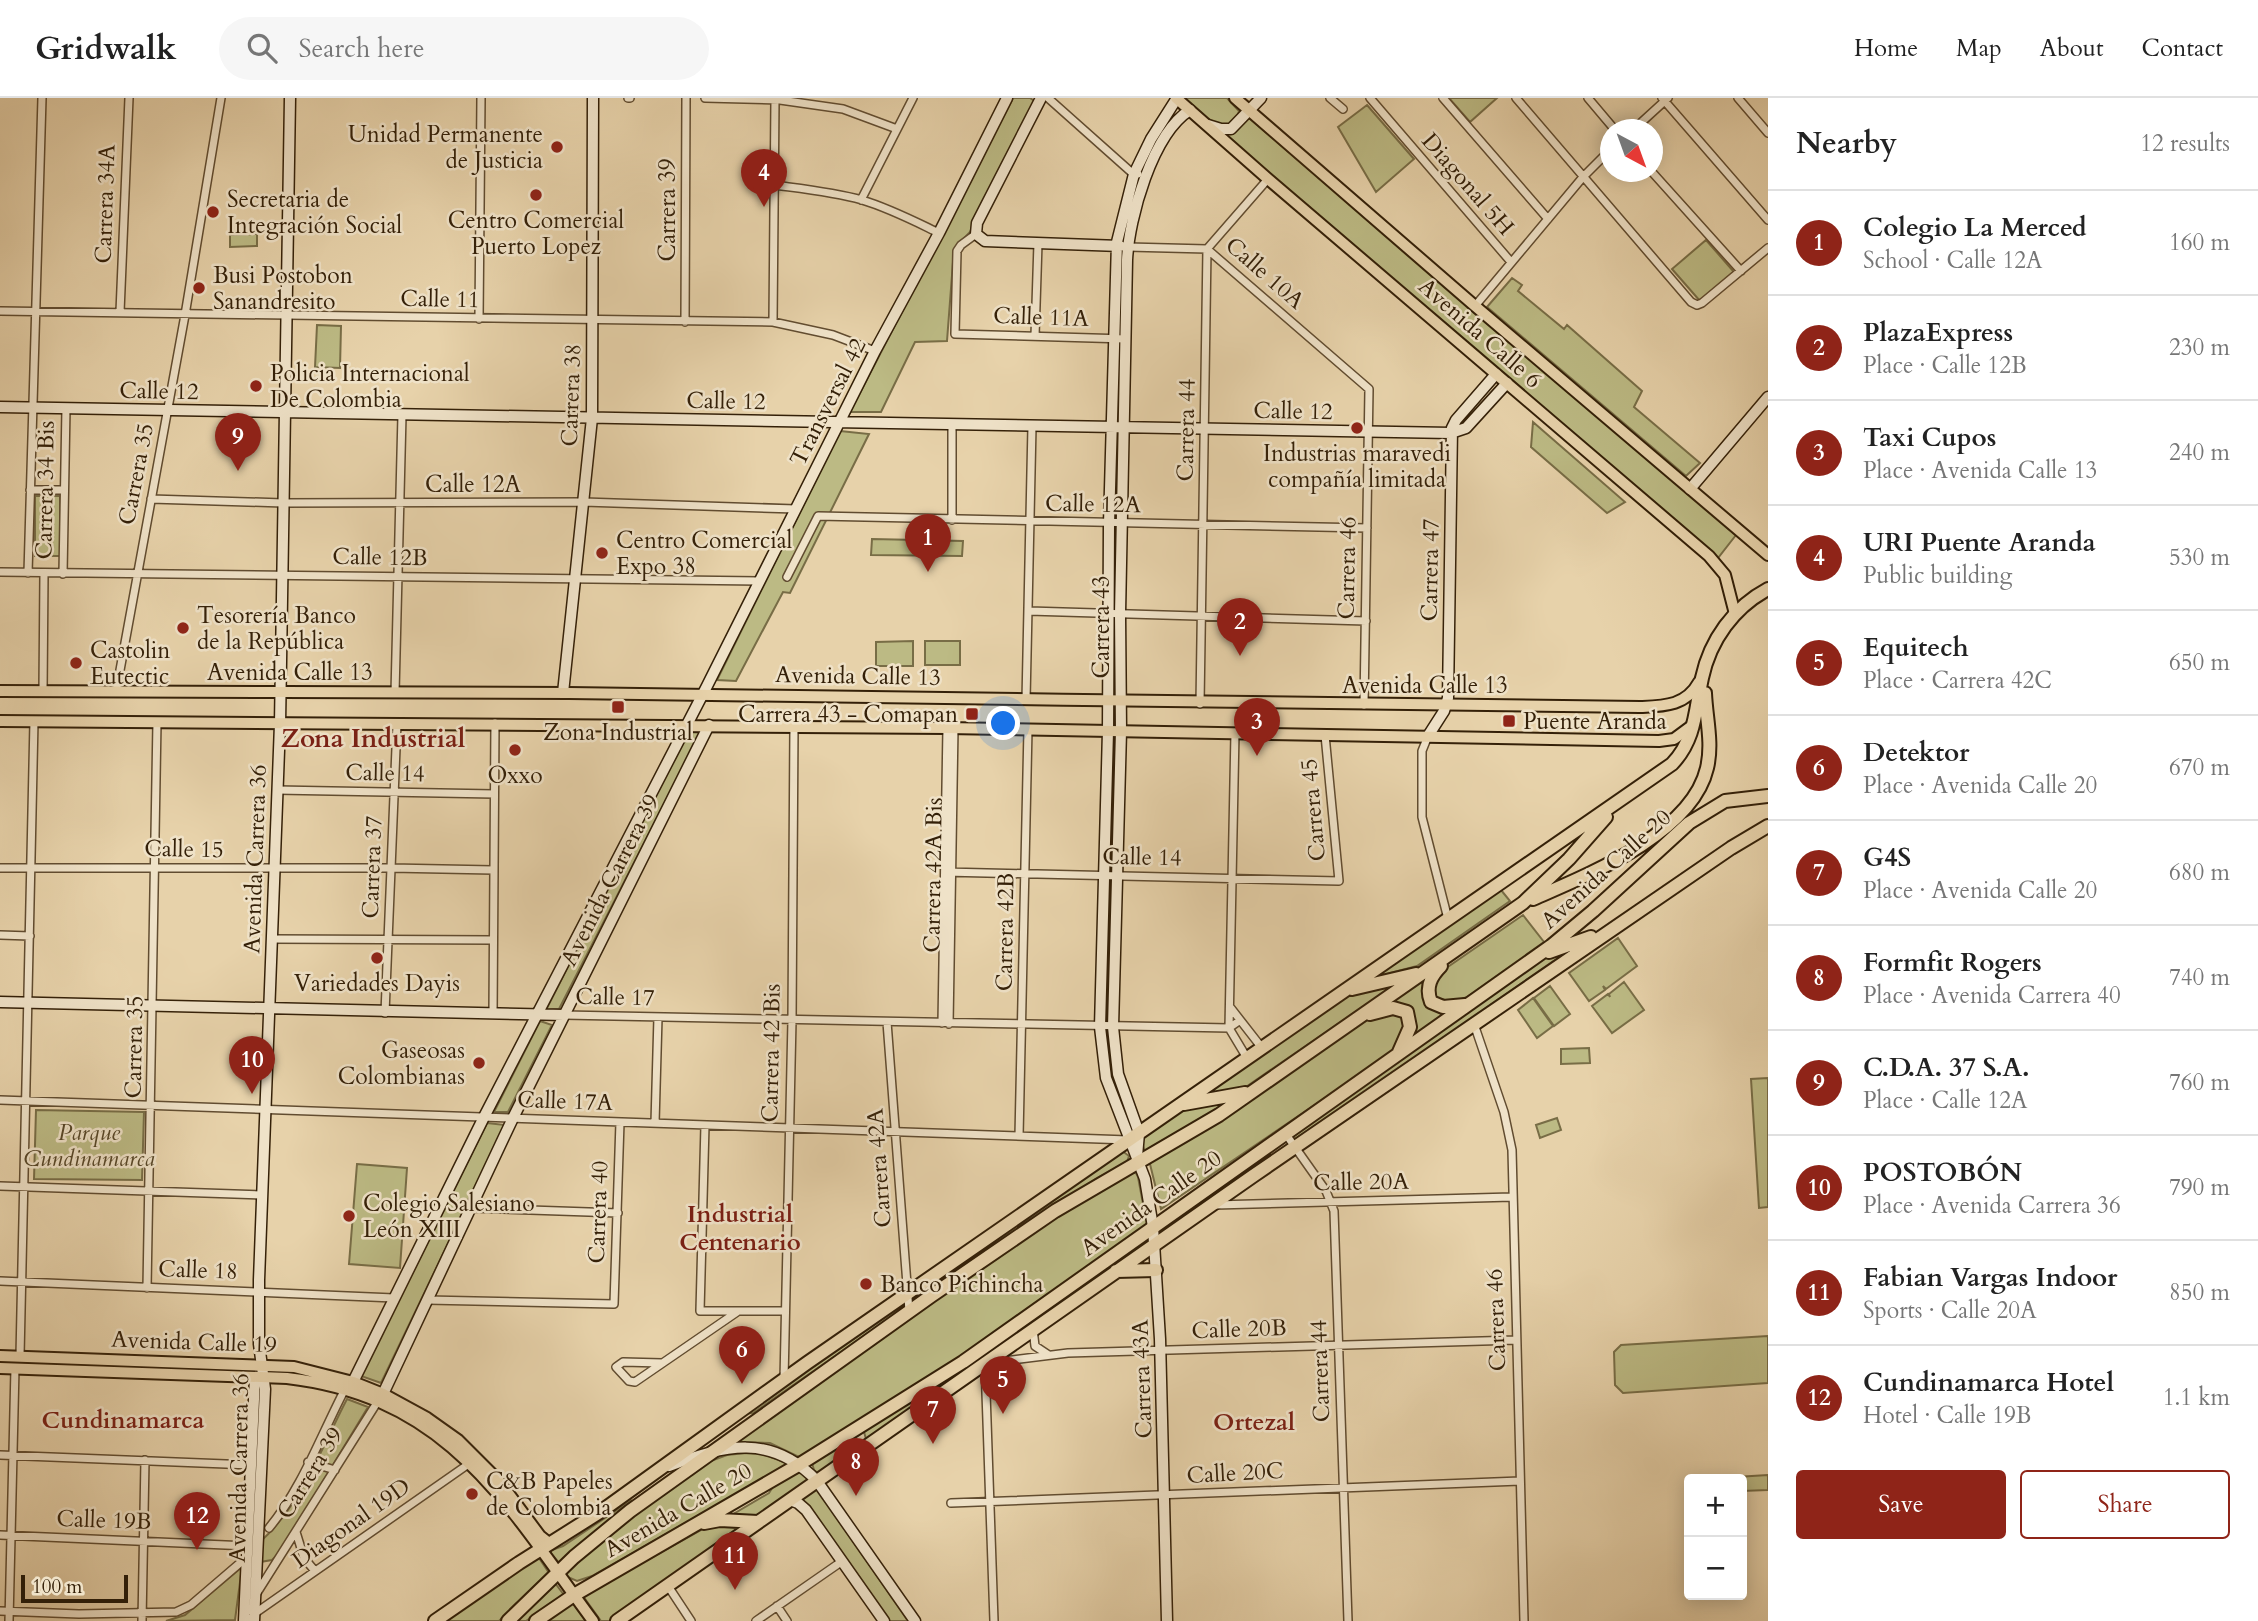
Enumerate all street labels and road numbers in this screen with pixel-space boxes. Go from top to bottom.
street label: Diagonal 5H [1415,126,1521,242]
street label: Carrera 34A [87,143,123,264]
street label: Carrera 39 [652,159,683,261]
street label: Calle 10A [1219,230,1312,317]
street label: Avenida Calle 6 [1412,271,1548,395]
street label: Calle 11 [400,283,480,315]
street label: Calle 11A [993,300,1090,334]
street label: Transversal 42 [782,333,874,471]
street label: Carrera 38 [554,343,588,447]
street label: Calle 12 [119,375,199,407]
street label: Carrera 44 [1170,378,1202,482]
street label: Calle 12 [686,385,766,417]
street label: Calle 12 [1253,395,1333,427]
street label: Carrera 34 Bis [28,420,62,560]
street label: Carrera 35 [111,421,161,527]
street label: Calle 12A [425,469,522,500]
street label: Calle 12A [1045,488,1142,520]
street label: Carrera 46 [1331,516,1363,620]
street label: Carrera 47 [1414,518,1446,622]
street label: Calle 12B [332,541,428,573]
street label: Carrera 43 [1086,576,1117,678]
street label: Avenida Calle 13 [207,657,373,688]
street label: Avenida Calle 13 [775,659,941,693]
street label: Avenida Calle 13 [1342,670,1508,701]
street label: Calle 14 [345,757,425,789]
street label: Carrera 45 [1293,757,1333,863]
street label: Avenida Carrera 36 [236,764,274,954]
street label: Avenida Carrera 39 [553,789,667,971]
street label: Carrera 42A Bis [916,797,950,953]
street label: Avenida Calle 20 [1534,802,1678,936]
street label: Carrera 37 [355,815,389,919]
street label: Calle 15 [144,833,224,865]
street label: Calle 14 [1102,841,1182,873]
street label: Carrera 42B [988,873,1022,991]
street label: Calle 17 [575,981,655,1013]
street label: Carrera 42 Bis [754,983,788,1123]
street label: Carrera 35 [118,995,150,1099]
street label: Calle 17A [517,1084,614,1118]
street label: Carrera 42A [859,1107,899,1229]
street label: Avenida Calle 20 [1074,1143,1228,1263]
street label: Carrera 40 [581,1160,615,1264]
street label: Calle 20A [1313,1166,1410,1198]
street label: Calle 18 [158,1253,238,1287]
street label: Carrera 46 [1479,1268,1513,1372]
street label: Calle 20B [1191,1312,1287,1346]
street label: Carrera 43A [1124,1318,1160,1439]
street label: Carrera 44 [1303,1319,1337,1423]
street label: Avenida Calle 19 [111,1324,277,1360]
street label: Avenida Carrera 36 [222,1373,256,1563]
street label: Carrera 39 [270,1421,350,1525]
street label: Avenida Calle 20 [598,1455,758,1565]
street label: Calle 20C [1186,1455,1284,1491]
street label: Diagonal 19D [286,1471,416,1575]
street label: Calle 19B [56,1503,152,1537]

